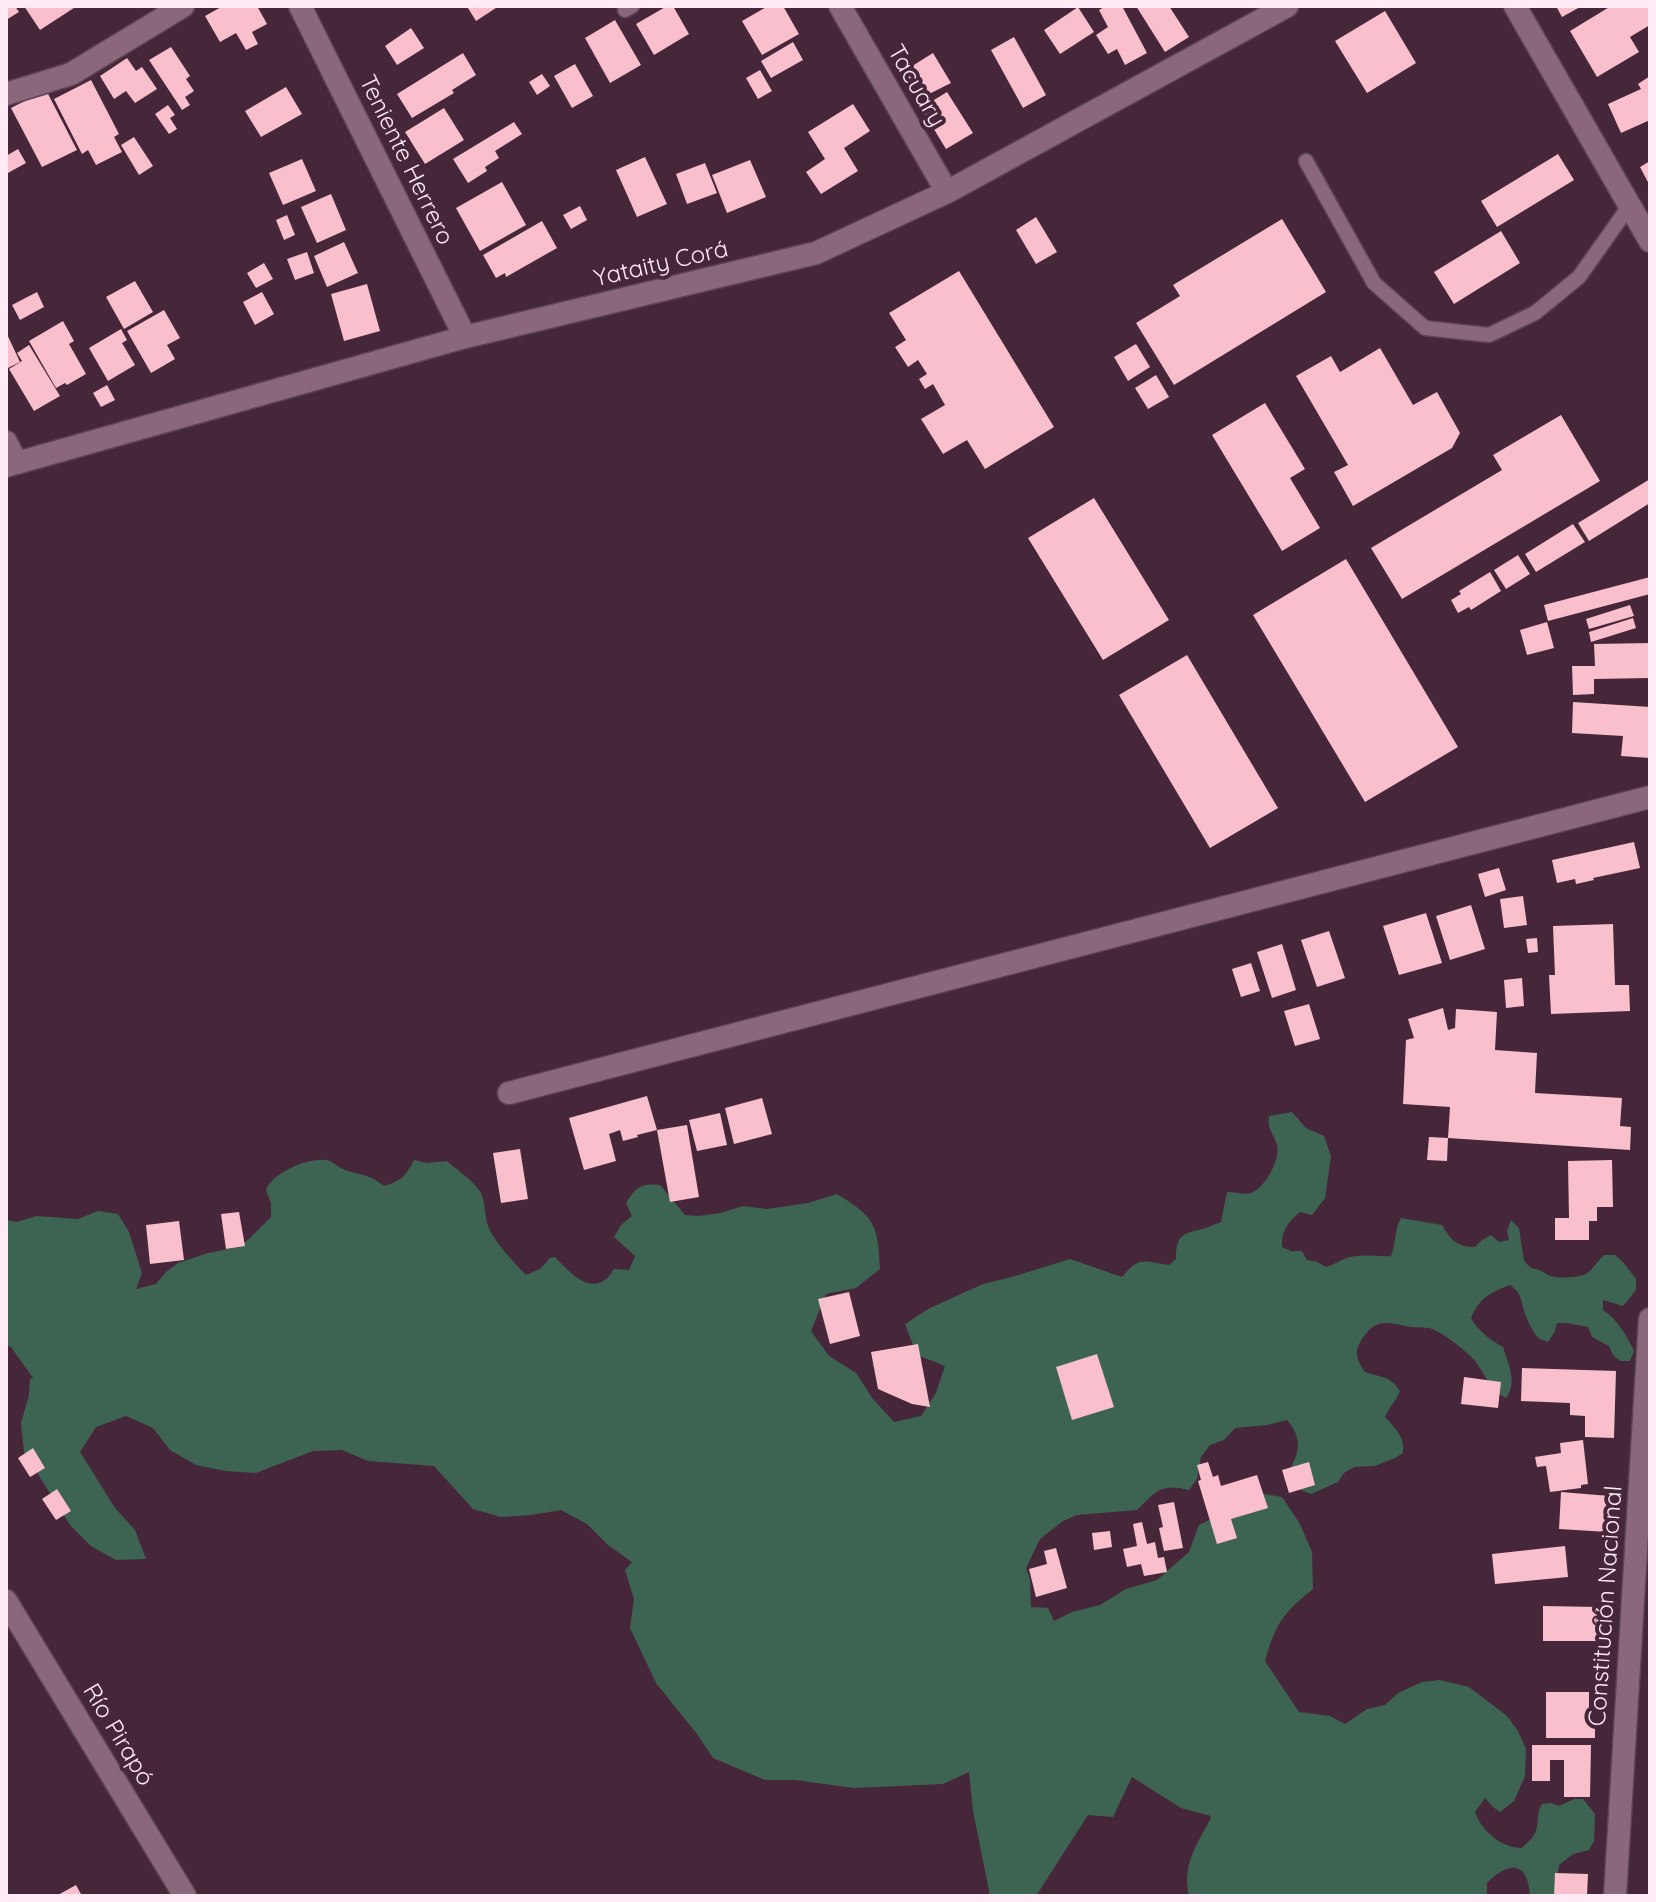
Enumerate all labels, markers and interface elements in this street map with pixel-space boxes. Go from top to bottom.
street label: Tacuary [881,40,951,132]
street label: Teniente Herrero [352,70,460,250]
street label: Yataity Corá [591,235,731,293]
street label: Constitución Nacional [1583,1485,1629,1727]
street label: Río Pirapó [76,1679,160,1791]

